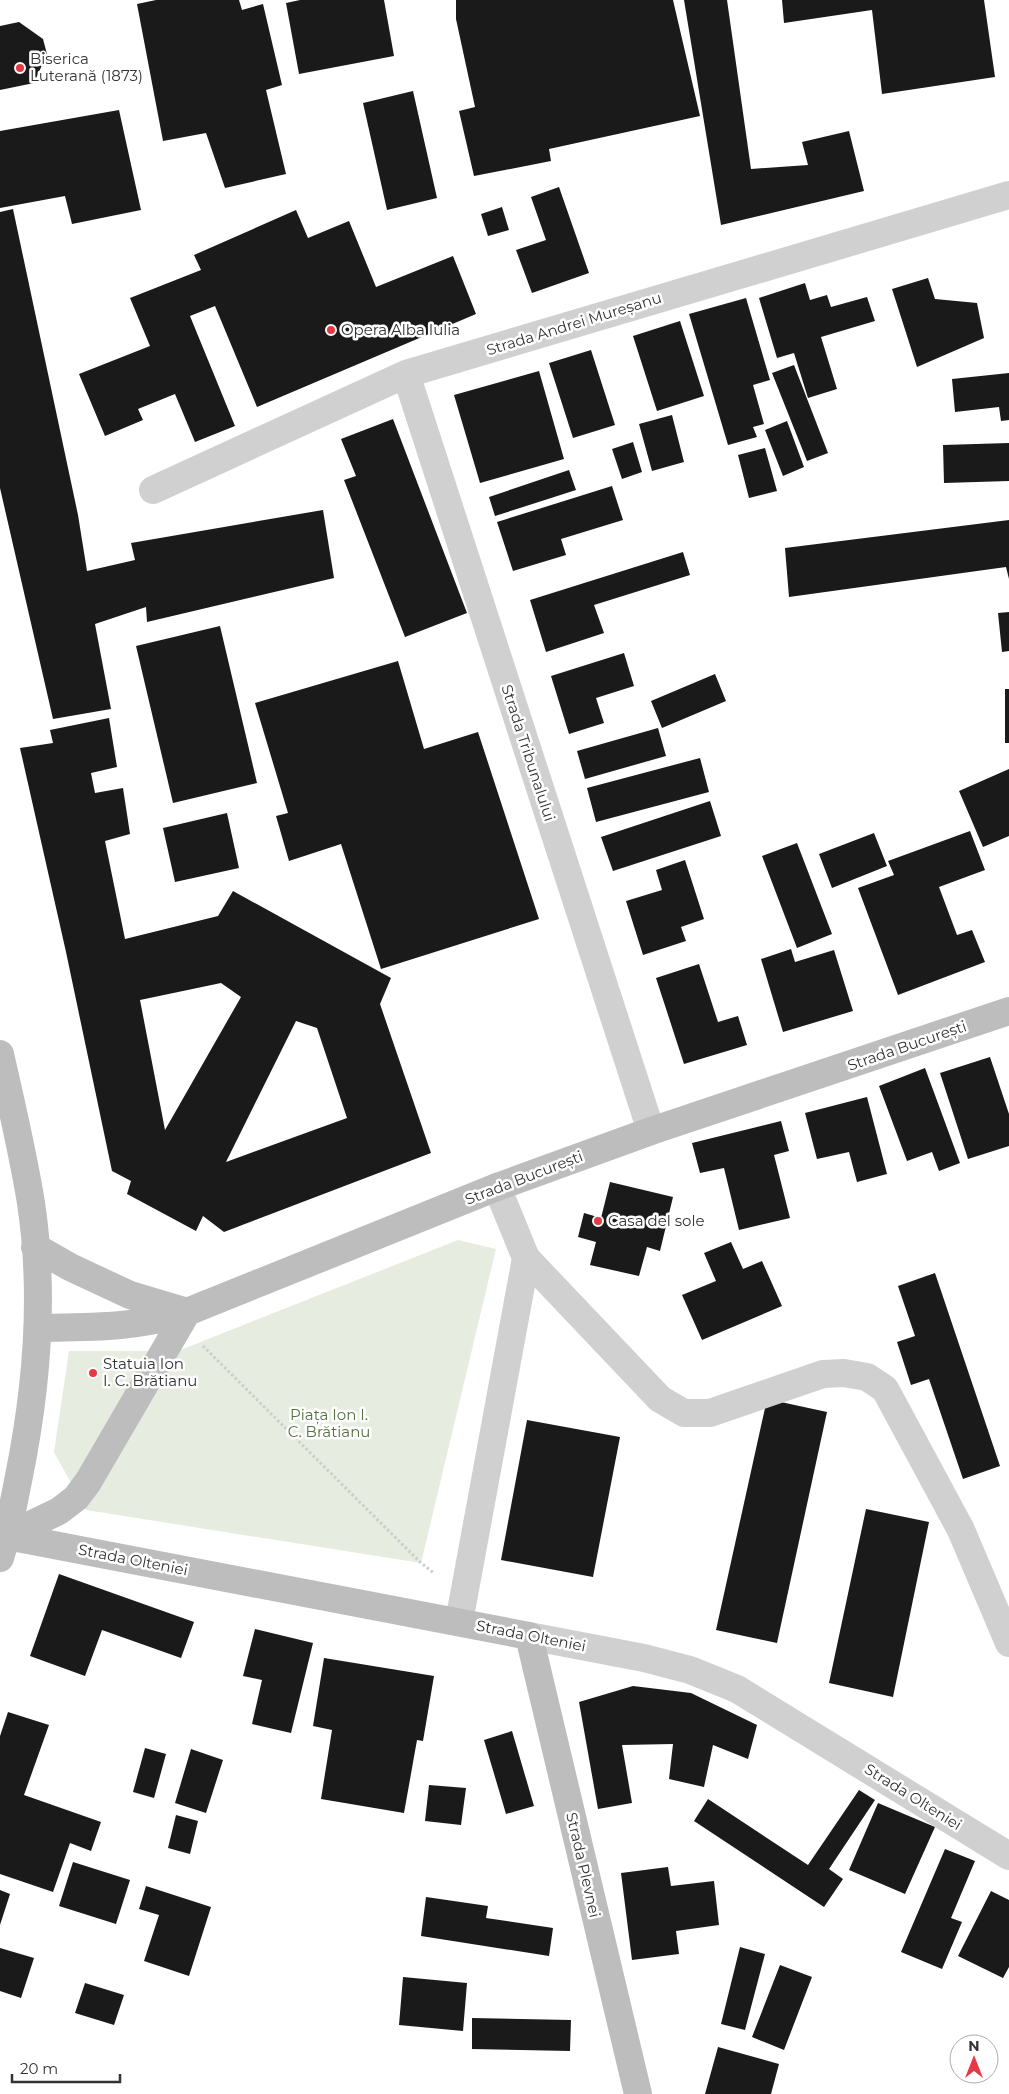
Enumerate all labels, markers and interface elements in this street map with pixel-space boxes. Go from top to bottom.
place label: Biserica Luterană (1873) [30,49,143,85]
marker: Biserica Luterană (1873) [14,62,26,74]
street label: Strada Andrei Mureșanu [484,288,664,360]
place label: Opera Alba Iulia [341,320,460,339]
marker: Opera Alba Iulia [325,324,337,336]
street label: Strada Tribunalului [497,682,560,823]
street label: Strada București [845,1016,969,1076]
street label: Strada București [462,1146,586,1210]
place label: Casa del sole [608,1211,705,1230]
marker: Casa del sole [592,1215,604,1227]
place label: Statuia Ion I. C. Brătianu [103,1354,197,1390]
marker: Statuia Ion I. C. Brătianu [87,1367,99,1379]
park label: Piața Ion I. C. Brătianu [288,1405,370,1441]
street label: Strada Olteniei [77,1540,189,1579]
street label: Strada Olteniei [475,1616,587,1655]
street label: Strada Olteniei [861,1759,965,1834]
street label: Strada Plevnei [562,1810,605,1919]
north arrow [949,2034,999,2084]
text: N [968,2037,980,2055]
scale bar [12,2052,120,2084]
text: 20 m [20,2059,58,2078]

